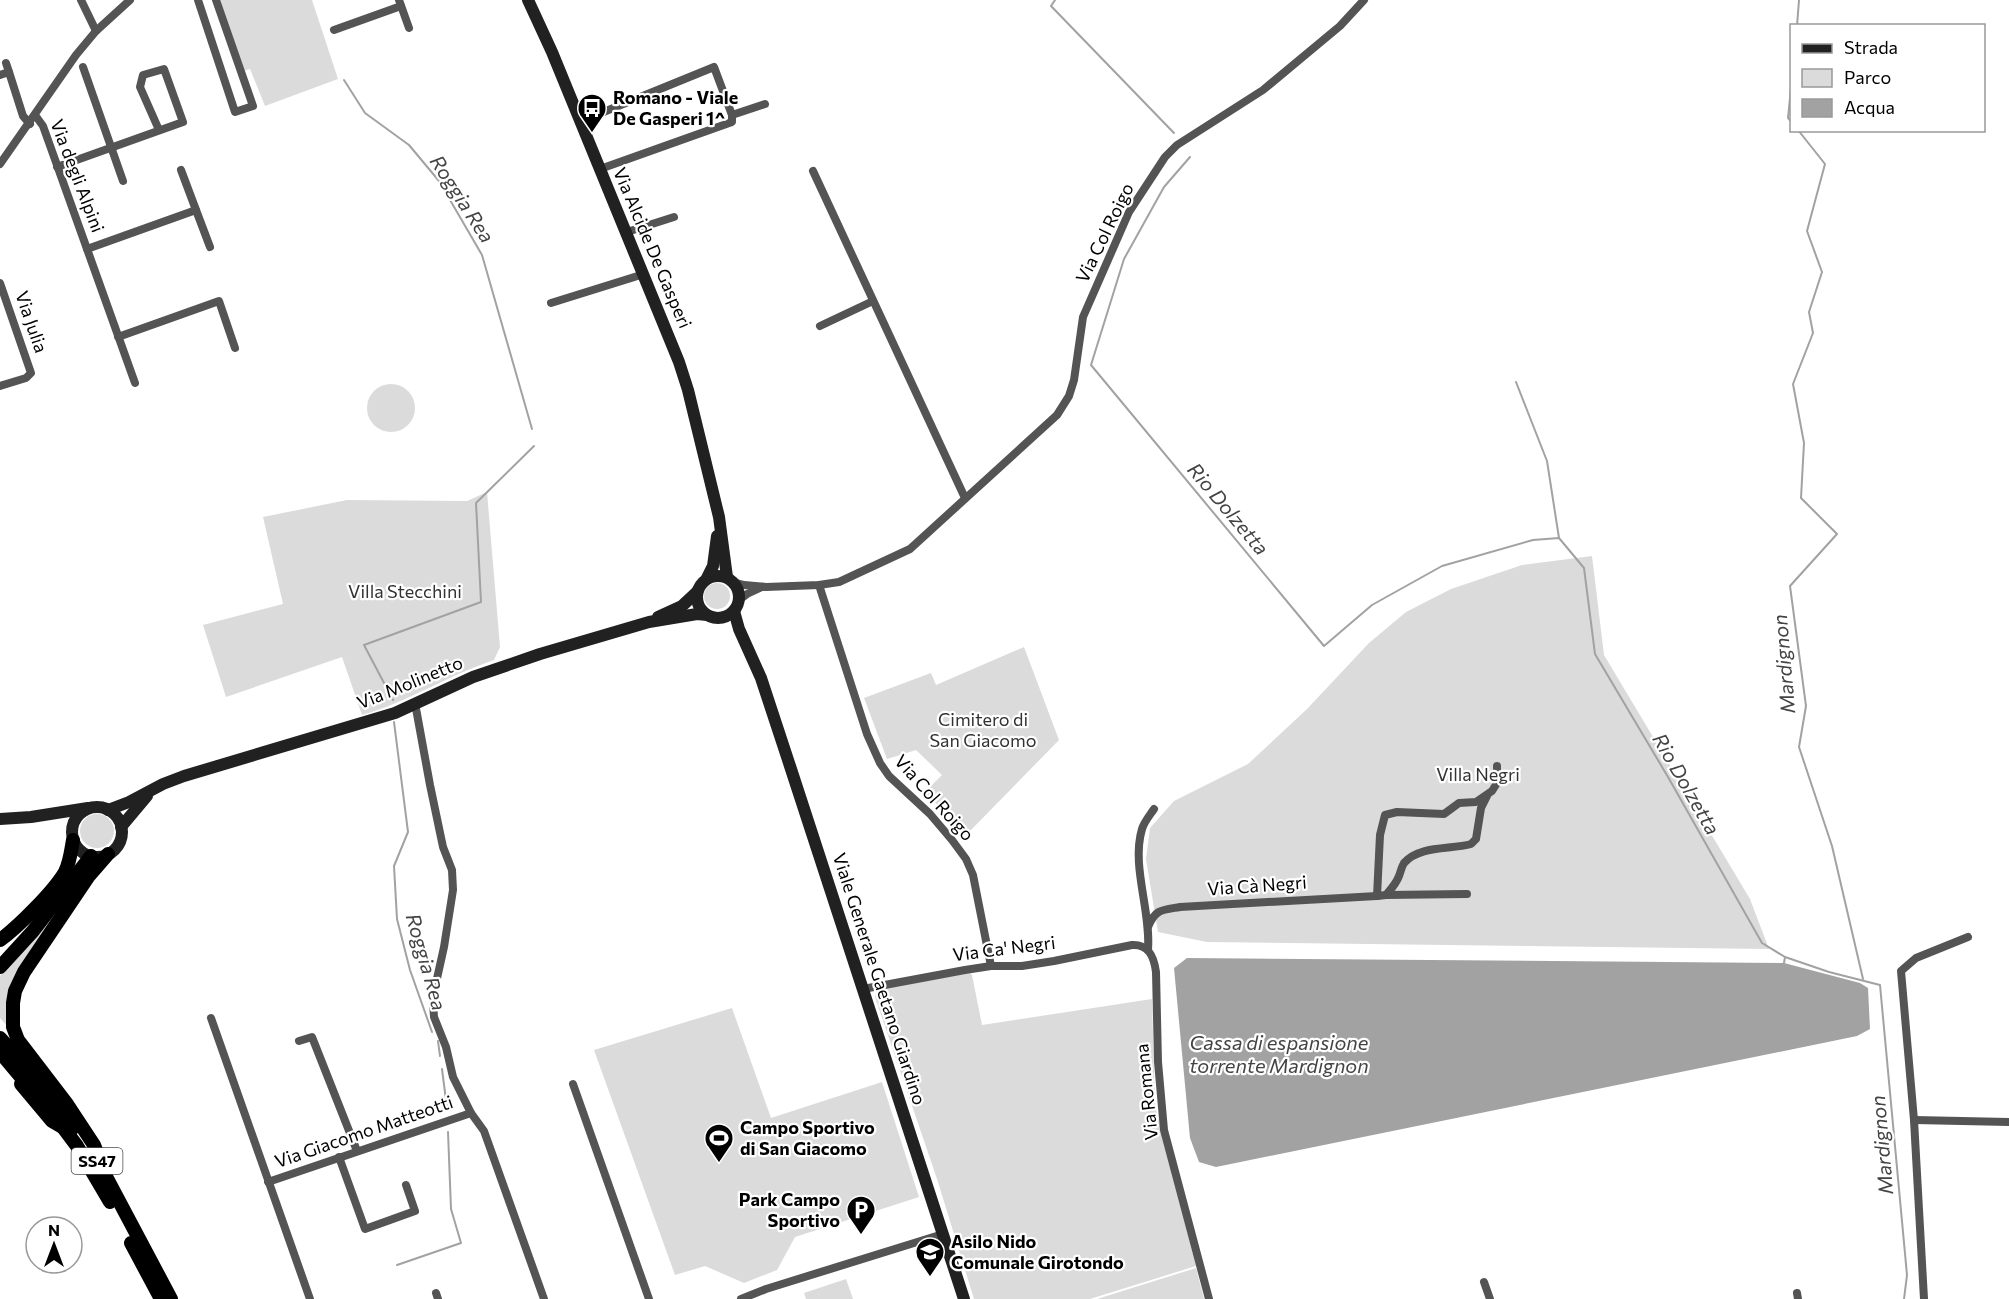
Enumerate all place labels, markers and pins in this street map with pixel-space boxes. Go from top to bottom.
place label: Romano - Viale De Gasperi 1^ [613,86,738,129]
bus stop icon: Romano - Viale De Gasperi 1^ [576,92,608,134]
place label: Campo Sportivo di San Giacomo [740,1116,875,1159]
sports icon: Campo Sportivo di San Giacomo [703,1122,735,1164]
place label: Park Campo Sportivo [739,1188,840,1231]
parking icon: Park Campo Sportivo [845,1194,877,1236]
place label: Asilo Nido Comunale Girotondo [951,1230,1124,1273]
school or university icon: Asilo Nido Comunale Girotondo [914,1236,946,1278]

